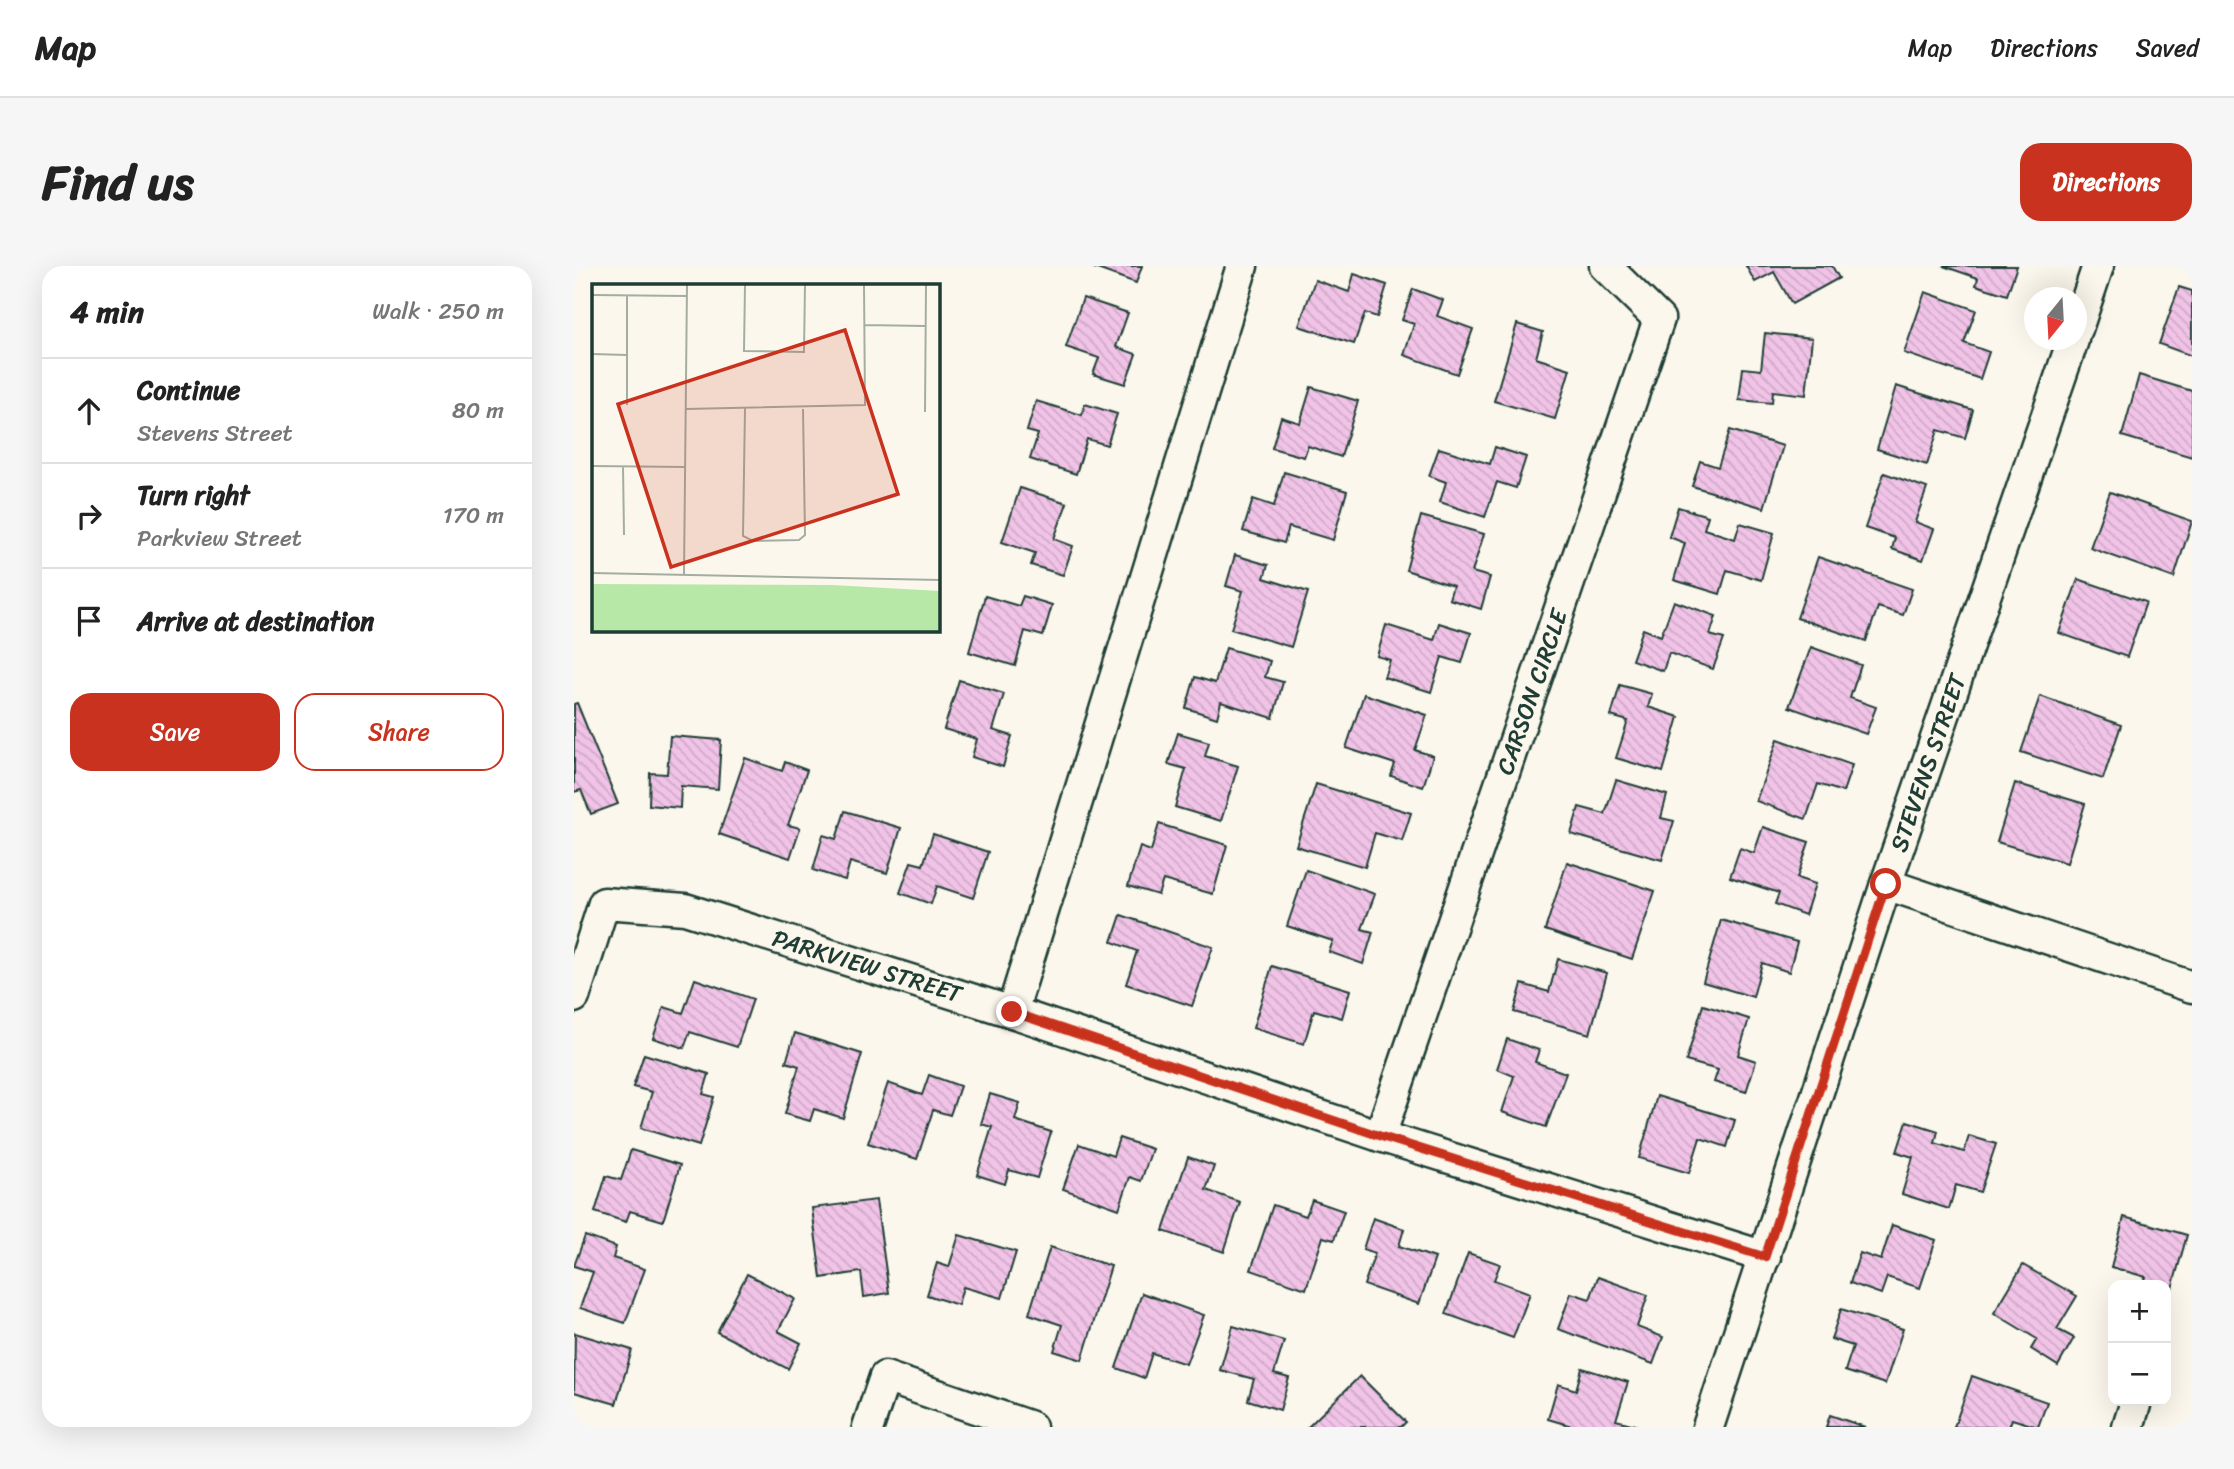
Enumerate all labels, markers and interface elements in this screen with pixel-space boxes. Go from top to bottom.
text: Map [35,19,96,77]
text: Map [1908,27,1952,69]
text: Directions [1990,27,2098,69]
text: Saved [2136,27,2199,69]
text: Find us [42,139,194,226]
button: Directions [2020,143,2192,221]
inset map [592,284,940,632]
text: 4 min [70,285,144,339]
north arrow [2024,287,2087,350]
text: Walk · 250 m [372,291,504,332]
text: Continue [137,367,240,413]
text: 80 m [452,390,504,431]
icon: ahead [70,392,108,430]
text: Stevens Street [137,413,293,454]
text: Turn right [137,472,250,518]
text: 170 m [443,495,504,536]
icon: right [70,497,108,535]
text: Parkview Street [137,518,302,559]
text: Arrive at destination [137,598,374,644]
icon: arrive [70,602,108,640]
street label: CARSON CIRCLE [1484,602,1580,780]
street label: STEVENS STREET [1878,666,1979,858]
button: Save [70,693,280,771]
button: Share [294,693,504,771]
route start [1870,868,1901,899]
street label: PARKVIEW STREET [767,917,969,1015]
route end [996,996,1027,1027]
map controls [2108,1280,2171,1406]
button: + [2108,1280,2171,1343]
button: − [2108,1343,2171,1406]

